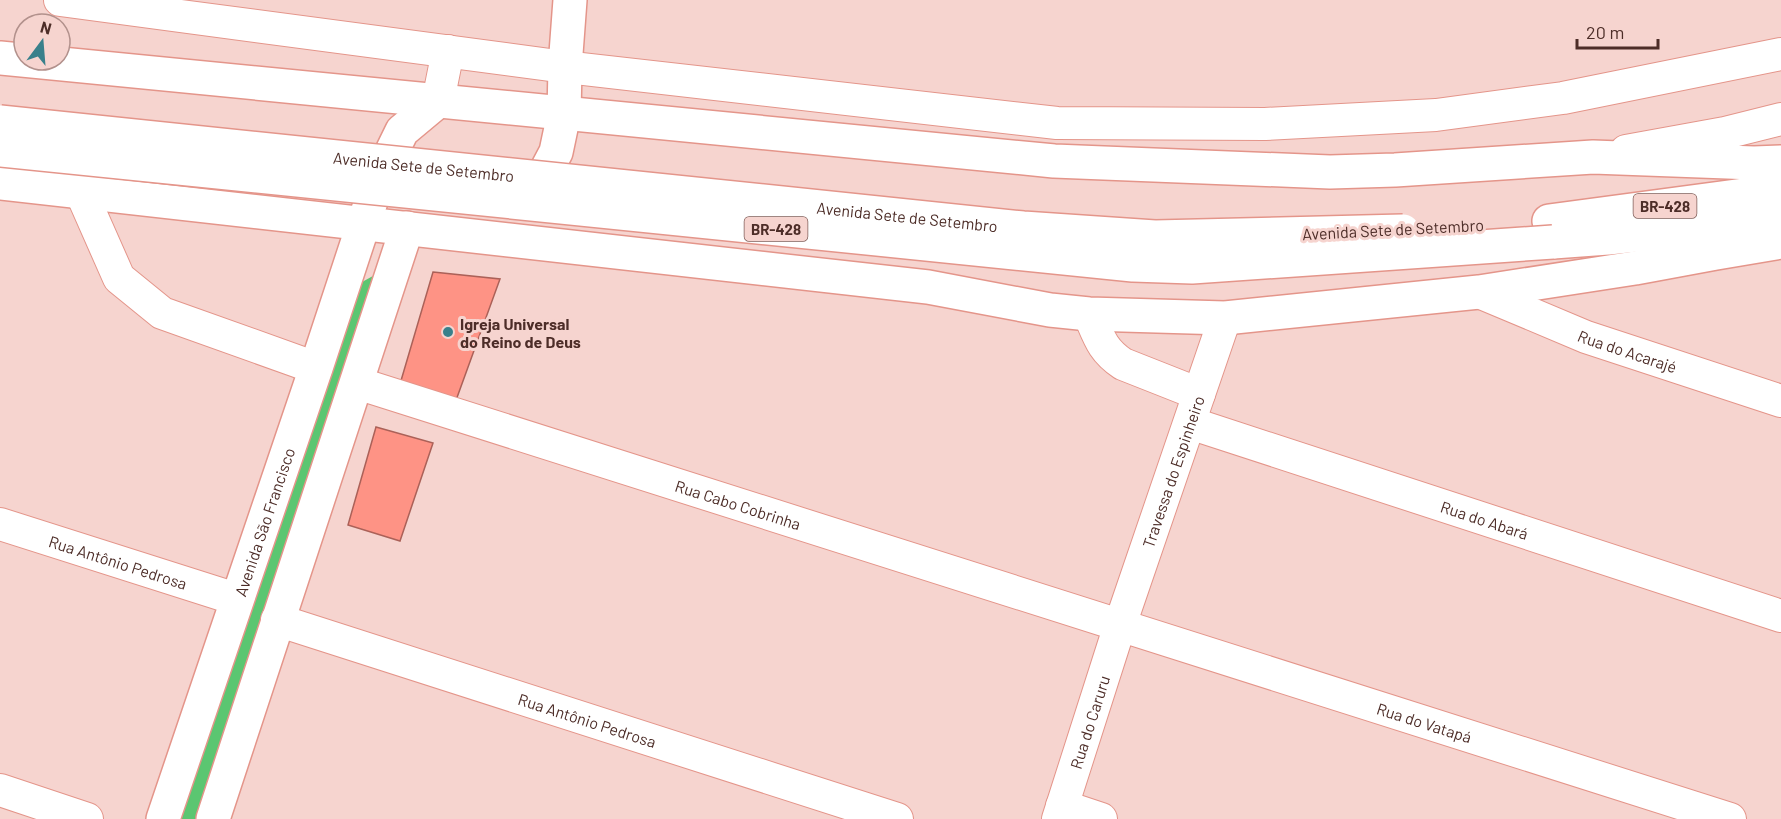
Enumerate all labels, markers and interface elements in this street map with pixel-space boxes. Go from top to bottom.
north arrow [12,12,72,72]
scale bar [1577,12,1658,50]
text: N [39,17,54,38]
text: 20 m [1586,21,1624,43]
street label: Avenida Sete de Setembro [332,147,515,185]
road number: BR-428 [1634,194,1696,218]
street label: Avenida Sete de Setembro [816,197,999,235]
street label: Avenida Sete de Setembro [1302,215,1484,243]
road number: BR-428 [744,217,808,241]
place label: Igreja Universal do Reino de Deus [460,314,581,351]
marker: Igreja Universal do Reino de Deus [441,325,455,339]
street label: Rua do Acarajé [1575,325,1680,376]
street label: Travessa do Espinheiro [1138,393,1207,550]
street label: Avenida São Francisco [230,445,298,598]
street label: Rua Cabo Cobrinha [673,475,803,533]
street label: Rua do Abará [1438,496,1531,542]
street label: Rua Antônio Pedrosa [47,531,190,592]
street label: Rua do Caruru [1065,673,1113,771]
street label: Rua Antônio Pedrosa [516,689,659,751]
street label: Rua do Vatapá [1375,698,1474,746]

